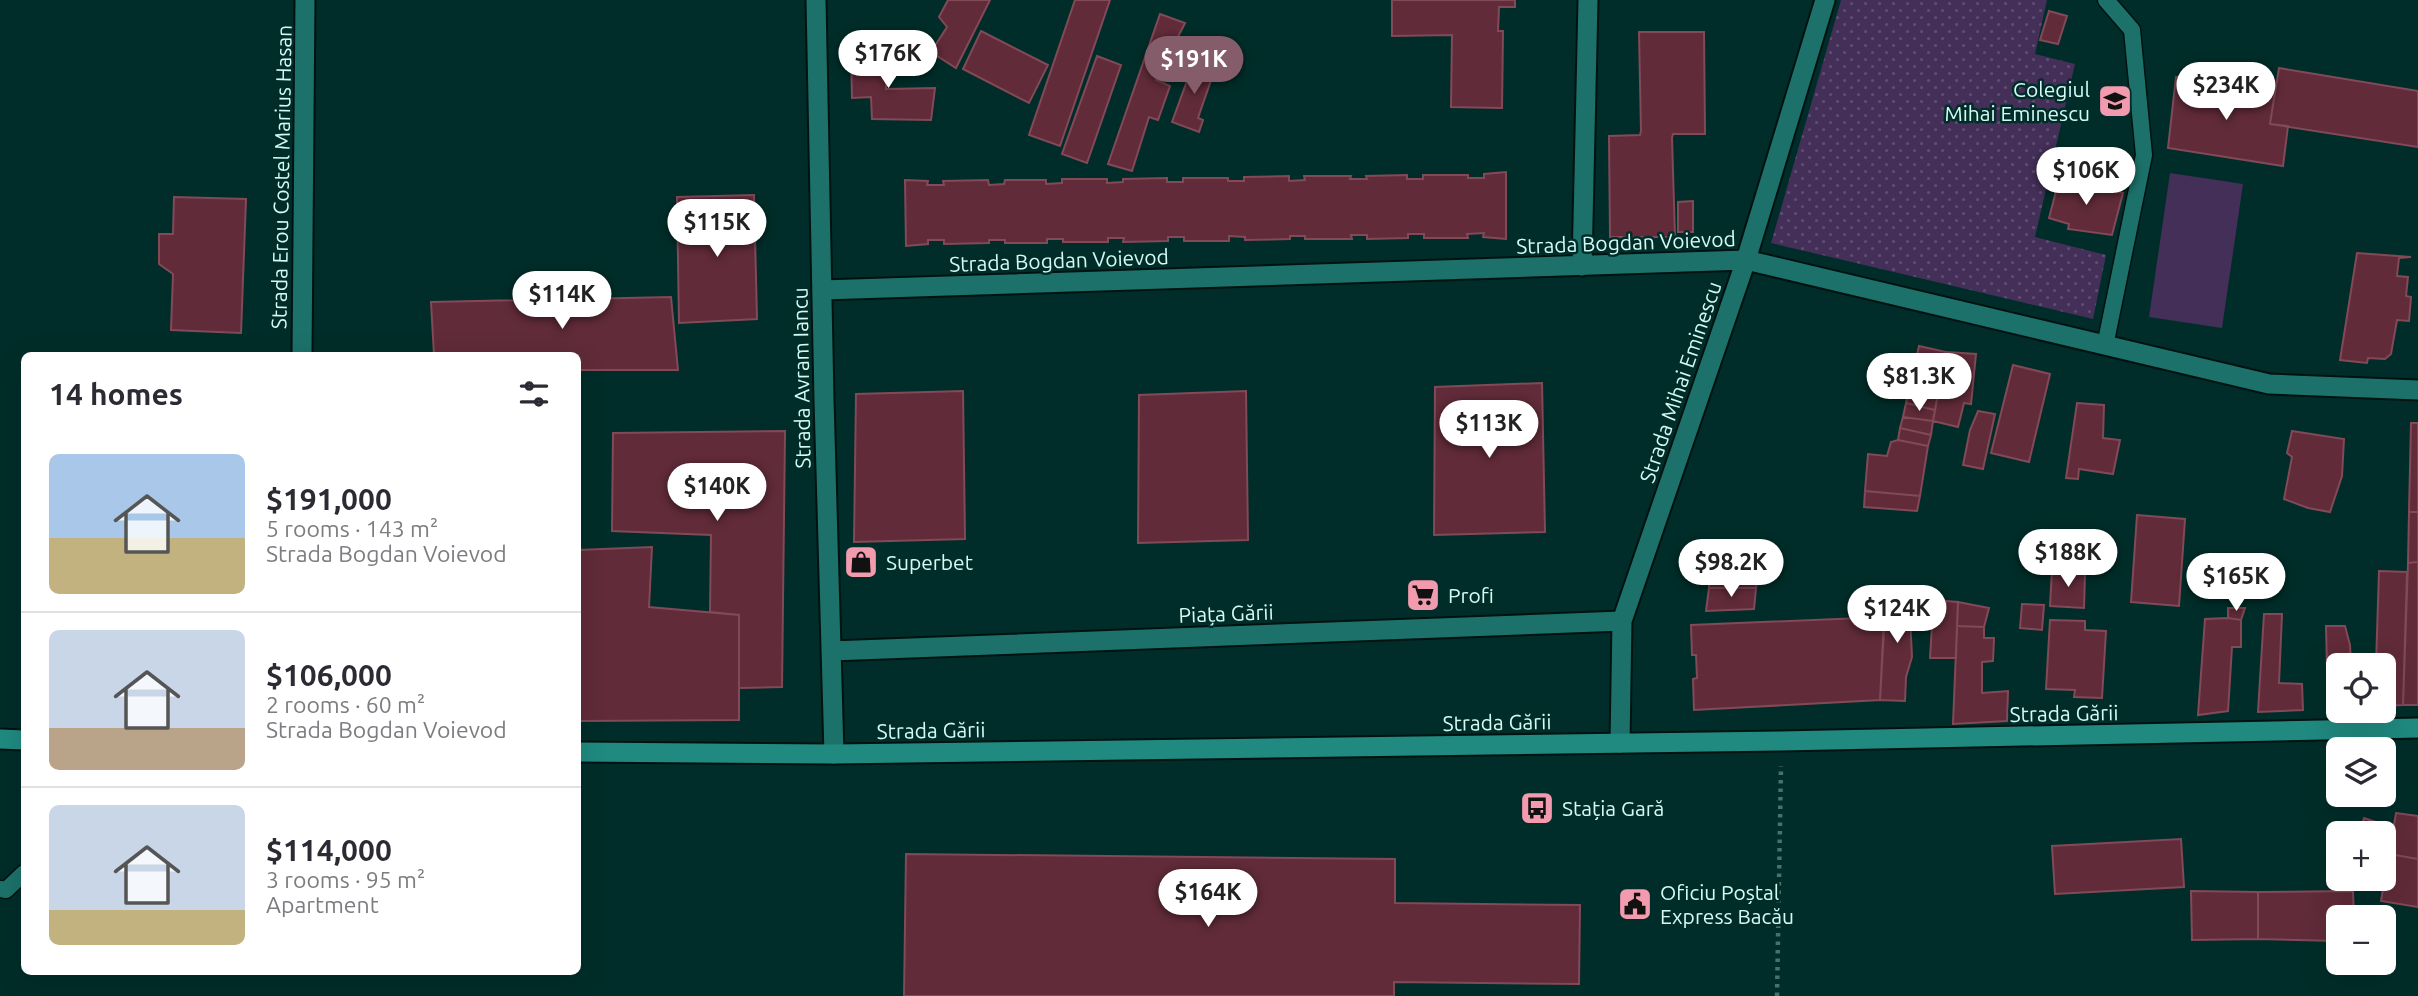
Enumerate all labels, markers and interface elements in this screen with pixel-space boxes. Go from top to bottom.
street label: Strada Erou Costel Marius Hasan [266,25,296,329]
pin: $176K [839,31,937,90]
pin: $191K [1145,36,1243,96]
text: $176K [854,40,922,65]
text: $191K [1160,46,1228,71]
pin: $234K [2177,62,2275,122]
text: $234K [2192,72,2260,97]
place label: Colegiul Mihai Eminescu [1944,77,2090,125]
school or university icon: Colegiul Mihai Eminescu [2096,82,2134,120]
pin: $106K [2037,148,2135,207]
text: $106K [2052,157,2120,182]
pin: $115K [668,200,766,259]
text: $115K [683,209,751,234]
street label: Strada Bogdan Voievod [1516,226,1736,258]
street label: Strada Bogdan Voievod [949,244,1169,276]
pin: $114K [513,272,611,331]
street label: Strada Mihai Eminescu [1634,278,1726,486]
text: $114K [528,281,596,306]
street label: Strada Avram Iancu [787,287,815,469]
pin: $81.3K [1862,354,1976,413]
text: $81.3K [1883,363,1955,388]
icon: filters [515,375,553,413]
text: 14 homes [49,377,183,411]
pin: $113K [1440,400,1538,460]
text: $113K [1455,410,1523,435]
pin: $140K [668,463,766,523]
text: $140K [683,473,751,498]
icon: home [105,482,189,566]
text: $191,000 [266,482,392,516]
text: 5 rooms · 143 m² [266,516,438,541]
pin: $188K [2019,530,2117,589]
text: $188K [2034,539,2102,564]
pin: $98.2K [1674,540,1788,599]
text: Strada Bogdan Voievod [266,541,507,566]
shop icon: Superbet [842,543,880,581]
text: $98.2K [1695,549,1767,574]
place label: Superbet [886,550,973,574]
pin: $165K [2187,554,2285,613]
text: $165K [2202,563,2270,588]
supermarket icon: Profi [1404,576,1442,614]
place label: Profi [1448,583,1494,607]
pin: $124K [1848,586,1946,645]
text: $124K [1863,595,1931,620]
street label: Piața Gării [1178,599,1274,627]
map controls [2326,653,2396,975]
button: locate [2326,653,2396,723]
icon: home [105,658,189,742]
text: $106,000 [266,658,392,692]
text: 2 rooms · 60 m² [266,692,425,717]
street label: Strada Gării [2009,700,2119,726]
street label: Strada Gării [1442,709,1552,735]
text: Strada Bogdan Voievod [266,717,507,742]
street label: Strada Gării [876,717,986,743]
button: layers [2326,737,2396,807]
bus stop icon: Stația Gară [1518,789,1556,827]
place label: Stația Gară [1562,796,1664,820]
button: + [2326,821,2396,891]
icon: home [105,833,189,917]
text: $114,000 [266,833,392,867]
text: 3 rooms · 95 m² [266,867,425,892]
pin: $164K [1159,870,1257,929]
text: $164K [1174,879,1242,904]
place label: Oficiu Poștal Express Bacău [1660,880,1794,928]
public building icon: Oficiu Poștal Express Bacău [1616,885,1654,923]
text: Apartment [266,892,379,917]
button: − [2326,905,2396,975]

